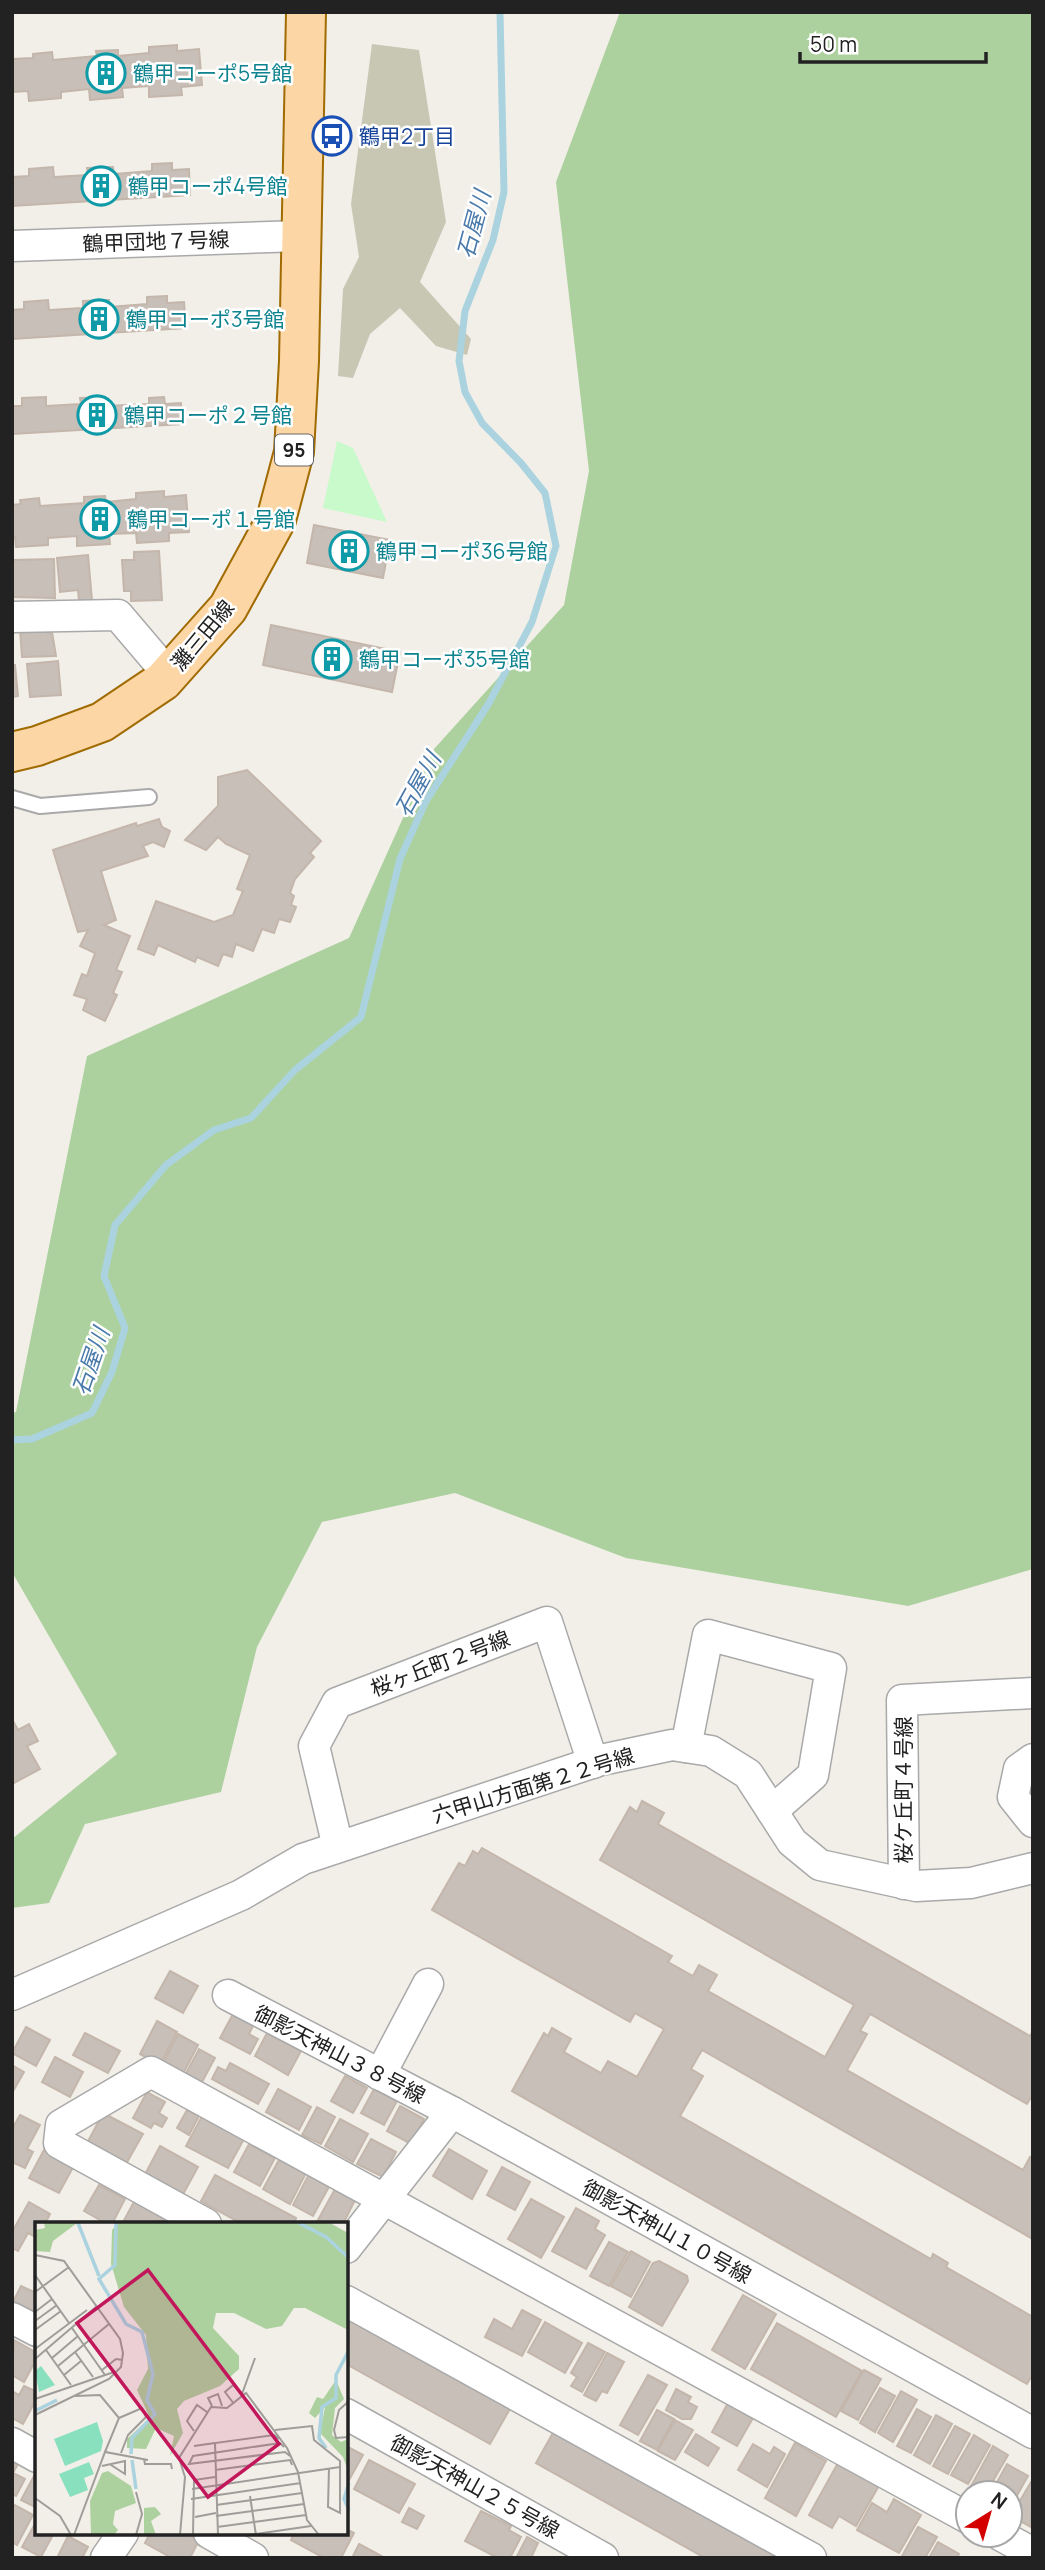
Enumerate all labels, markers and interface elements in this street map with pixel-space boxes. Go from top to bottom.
scale bar [800,21,986,65]
text: 50 m [810,30,857,58]
building icon: 鶴甲コーポ5号館 [85,52,127,94]
place label: 鶴甲コーポ5号館 [133,59,292,87]
bus stop icon: 鶴甲2丁目 [311,115,353,157]
place label: 鶴甲2丁目 [359,122,455,150]
building icon: 鶴甲コーポ4号館 [80,165,122,207]
place label: 鶴甲コーポ4号館 [128,172,287,200]
water label: 石屋川 [449,184,498,261]
street label: 鶴甲団地７号線 [82,224,230,258]
building icon: 鶴甲コーポ3号館 [78,298,120,340]
place label: 鶴甲コーポ3号館 [126,305,285,333]
building icon: 鶴甲コーポ２号館 [76,394,118,436]
place label: 鶴甲コーポ２号館 [124,401,292,429]
road number: 95 [275,435,313,466]
building icon: 鶴甲コーポ１号館 [79,498,121,540]
place label: 鶴甲コーポ１号館 [127,505,295,533]
building icon: 鶴甲コーポ36号館 [328,530,370,572]
place label: 鶴甲コーポ36号館 [376,537,548,565]
street label: 灘三田線 [164,594,240,676]
building icon: 鶴甲コーポ35号館 [311,638,353,680]
place label: 鶴甲コーポ35号館 [359,645,530,673]
water label: 石屋川 [386,743,449,822]
water label: 石屋川 [64,1320,117,1399]
street label: 桜ヶ丘町２号線 [366,1624,514,1702]
street label: 桜ケ丘町４号線 [889,1717,917,1864]
street label: 六甲山方面第２２号線 [428,1741,638,1829]
street label: 御影天神山３８号線 [249,1999,431,2109]
street label: 御影天神山１０号線 [578,2173,756,2289]
inset map [35,2222,348,2535]
street label: 御影天神山２５号線 [386,2428,564,2544]
north arrow [954,2479,1024,2549]
text: N [986,2486,1013,2515]

